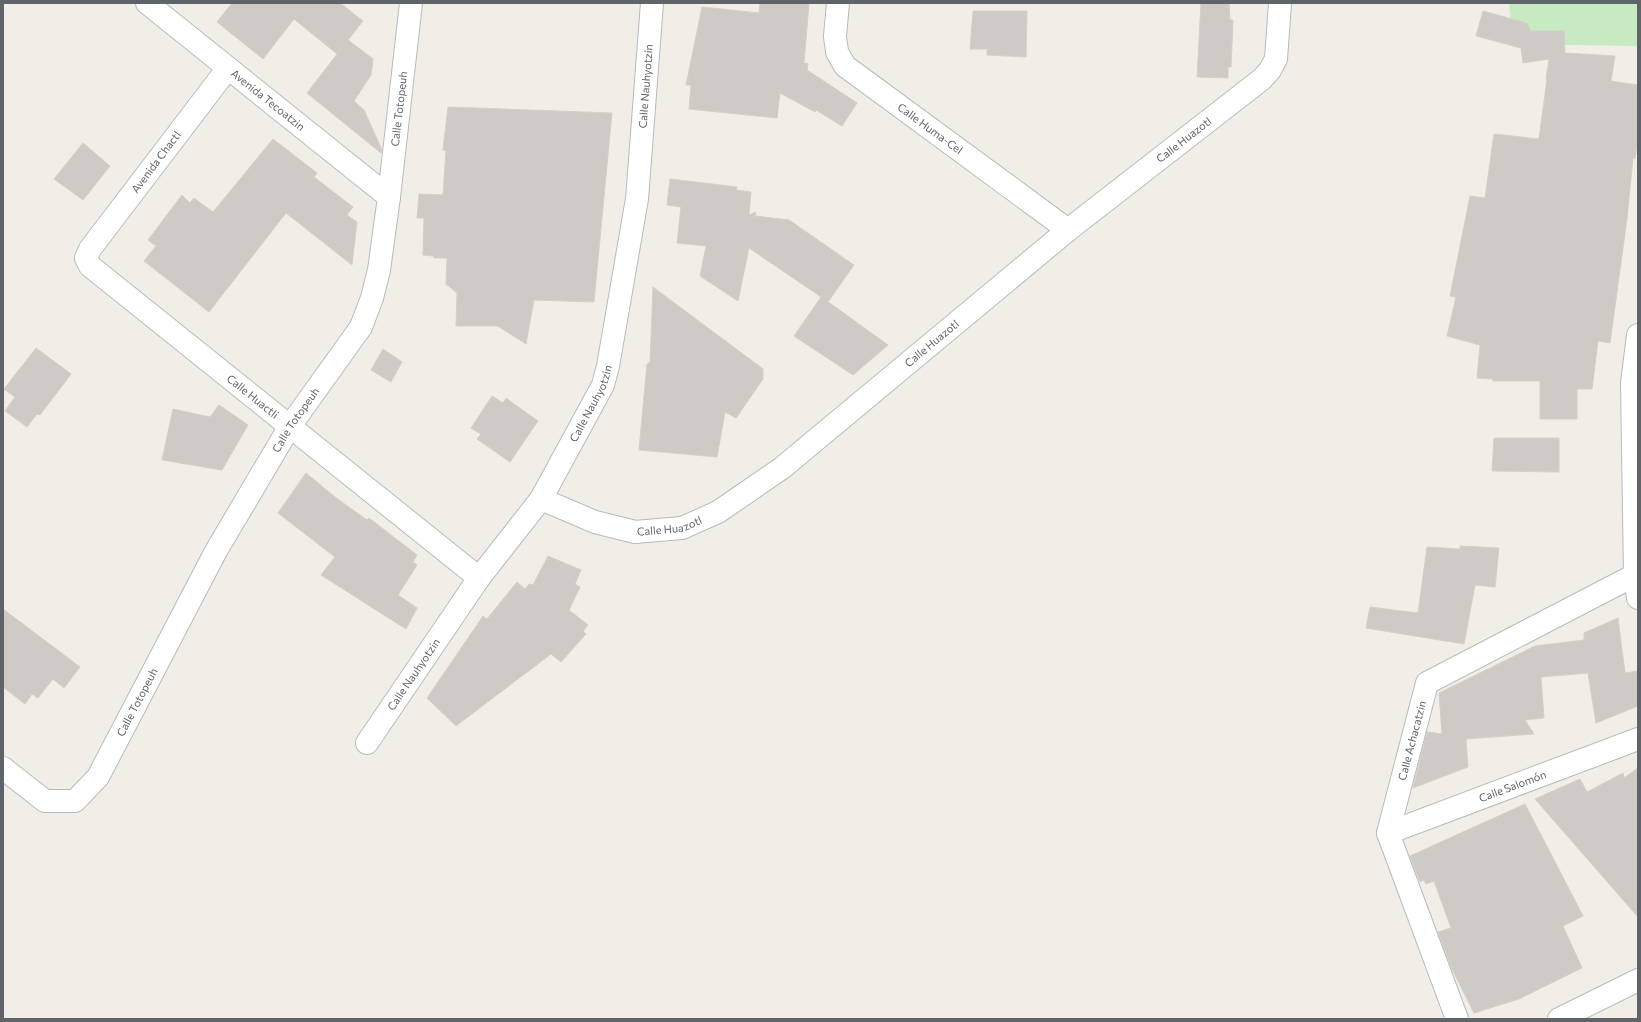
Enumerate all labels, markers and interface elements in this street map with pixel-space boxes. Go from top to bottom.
street label: Calle Nauhyotzin [635,44,655,129]
street label: Avenida Tecoatzin [229,66,308,133]
street label: Calle Totopeuh [388,71,409,147]
street label: Calle Huma-Cel [895,100,965,156]
street label: Calle Huazotl [1153,114,1214,165]
street label: Avenida Chactl [128,128,183,195]
street label: Calle Huazotl [902,317,961,369]
street label: Calle Nauhyotzin [566,363,614,444]
street label: Calle Huactli [225,371,282,421]
street label: Calle Totopeuh [269,385,322,454]
street label: Calle Huazotl [636,513,704,538]
street label: Calle Nauhyotzin [384,635,442,713]
street label: Calle Totopeuh [113,666,160,738]
street label: Calle Achacatzin [1395,699,1428,782]
street label: Calle Salomón [1477,767,1548,804]

